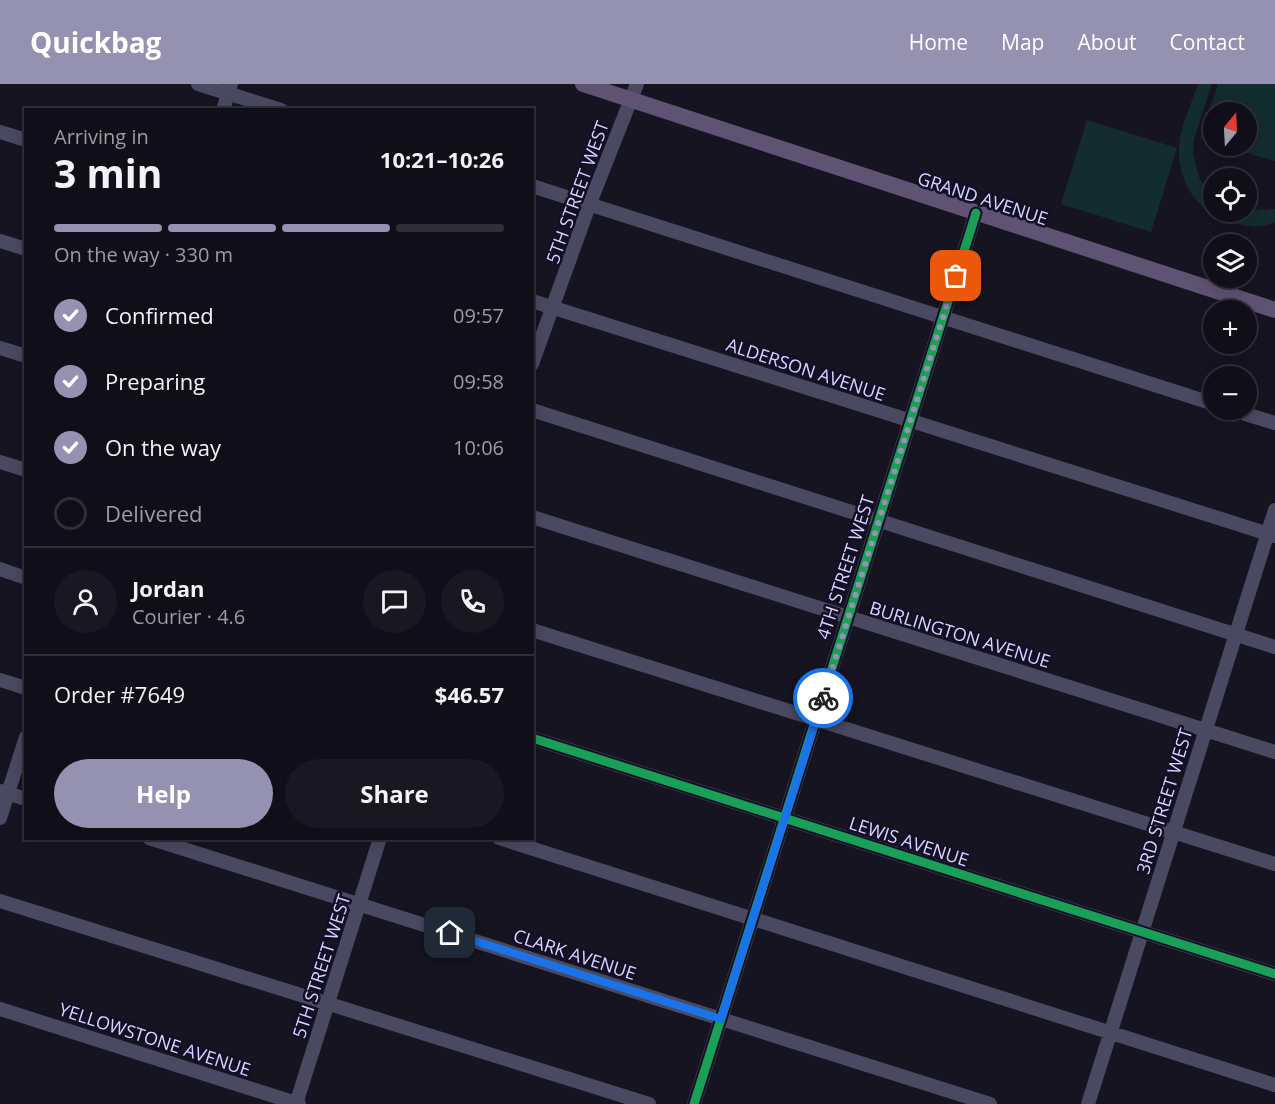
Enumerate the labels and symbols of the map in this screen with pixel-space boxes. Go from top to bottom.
north arrow [1203,102,1257,156]
street label: 5TH STREET WEST [540,117,614,267]
street label: GRAND AVENUE [915,166,1051,230]
pin [930,250,981,301]
street label: ALDERSON AVENUE [723,332,889,406]
street label: 4TH STREET WEST [810,492,880,642]
street label: BURLINGTON AVENUE [867,595,1053,673]
courier [793,668,853,728]
street label: 3RD STREET WEST [1130,725,1198,877]
street label: LEWIS AVENUE [846,810,972,872]
street label: 5TH STREET WEST [286,891,356,1041]
pin [424,907,475,958]
street label: CLARK AVENUE [511,923,639,985]
street label: YELLOWSTONE AVENUE [56,997,254,1081]

